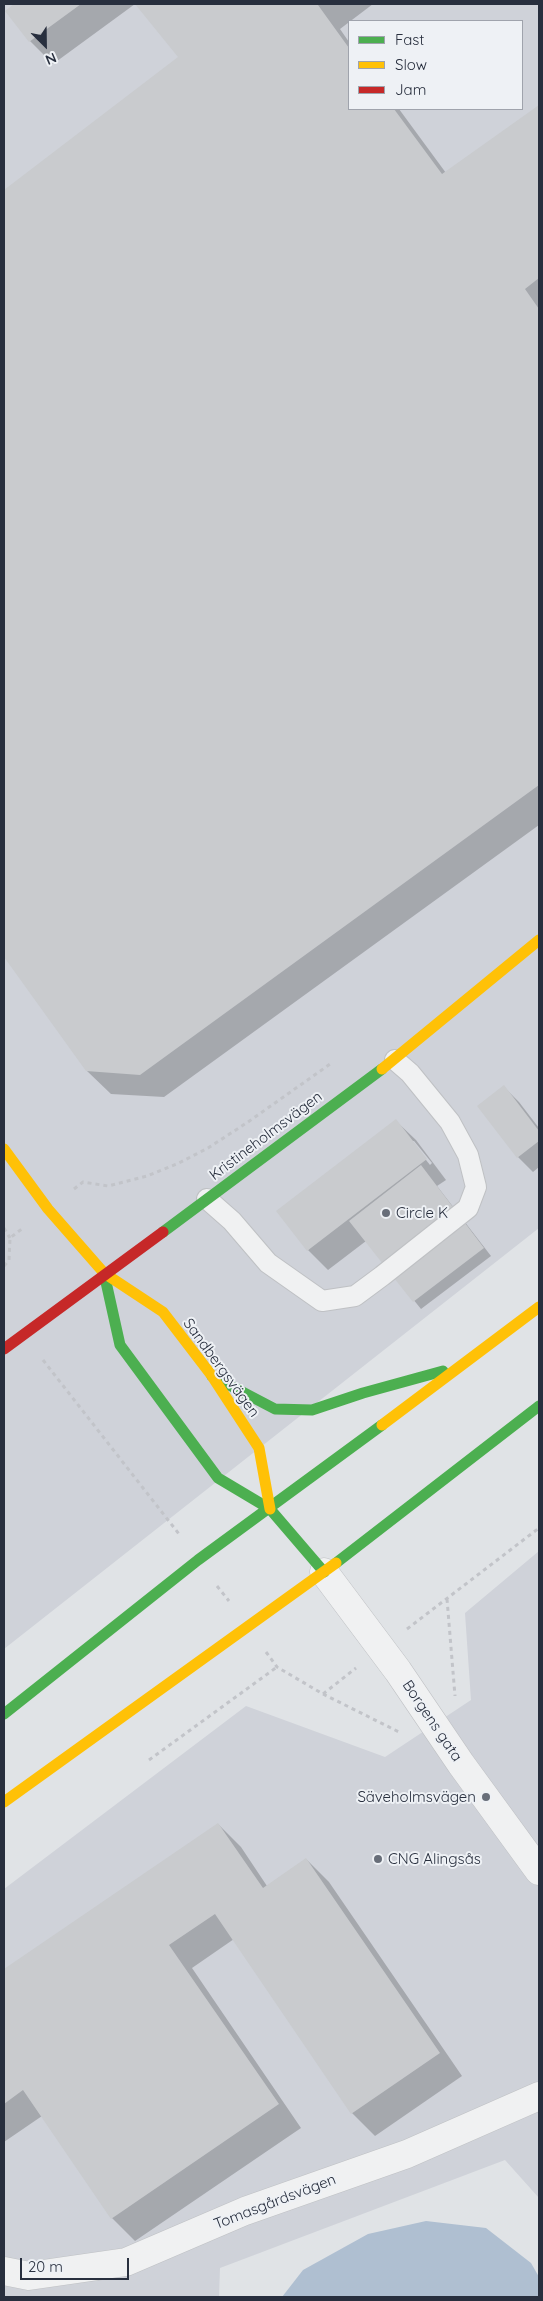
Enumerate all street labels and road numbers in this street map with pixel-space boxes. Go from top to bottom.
street label: Kristineholmsvägen [206,1088,326,1184]
street label: Sandbergsvägen [179,1315,263,1421]
street label: Borgens gata [398,1677,466,1765]
street label: Tomasgårdsvägen [211,2170,339,2234]

